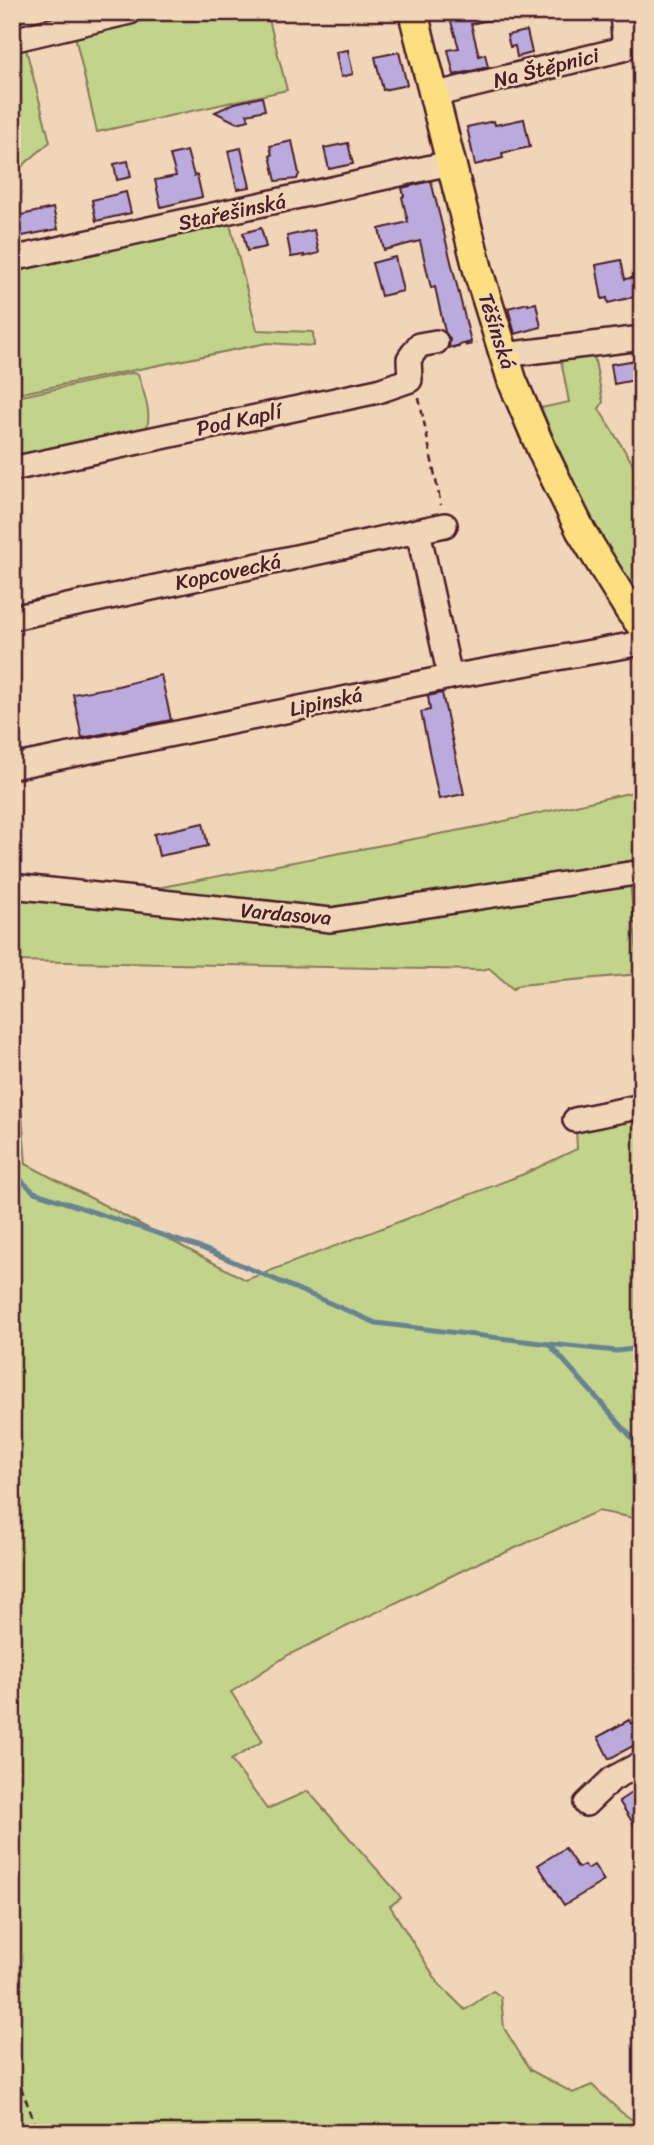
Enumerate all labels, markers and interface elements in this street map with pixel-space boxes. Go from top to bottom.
street label: Na Štěpnici [489,36,604,100]
street label: Stařešinská [175,182,290,242]
street label: Těšínská [467,288,527,375]
street label: Pod Kaplí [193,392,287,448]
street label: Kopcovecká [171,542,285,602]
street label: Lipinská [286,676,367,728]
street label: Vardasova [239,891,333,937]

